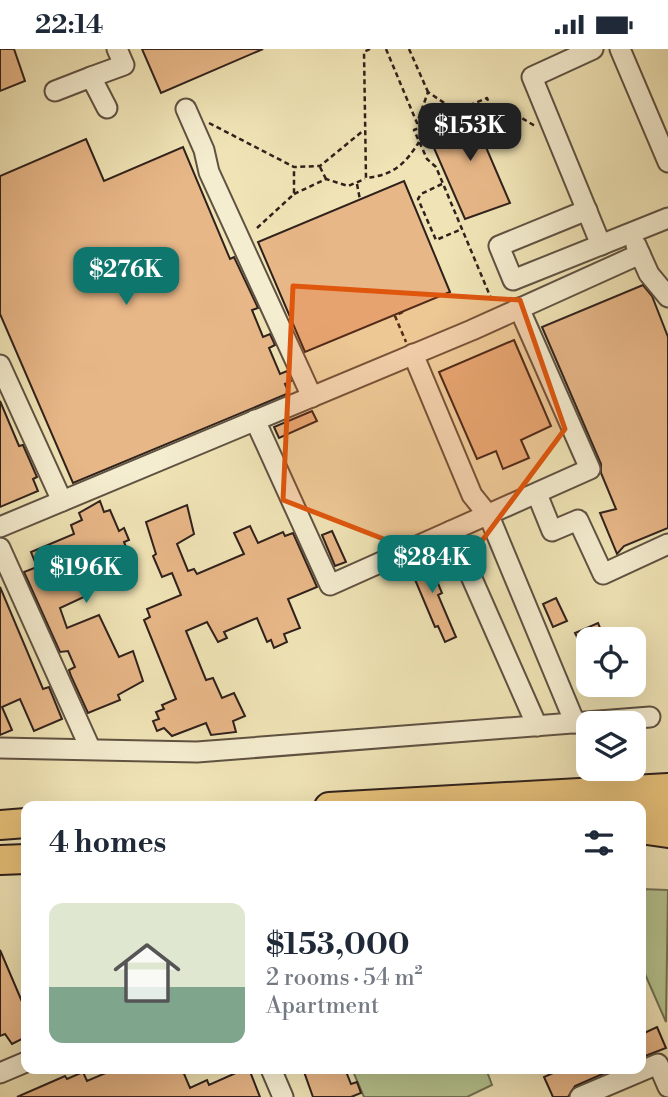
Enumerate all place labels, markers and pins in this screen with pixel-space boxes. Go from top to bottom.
pin: $153K [421,103,519,163]
pin: $276K [77,247,175,307]
pin: $284K [383,535,481,595]
pin: $196K [37,545,135,605]

